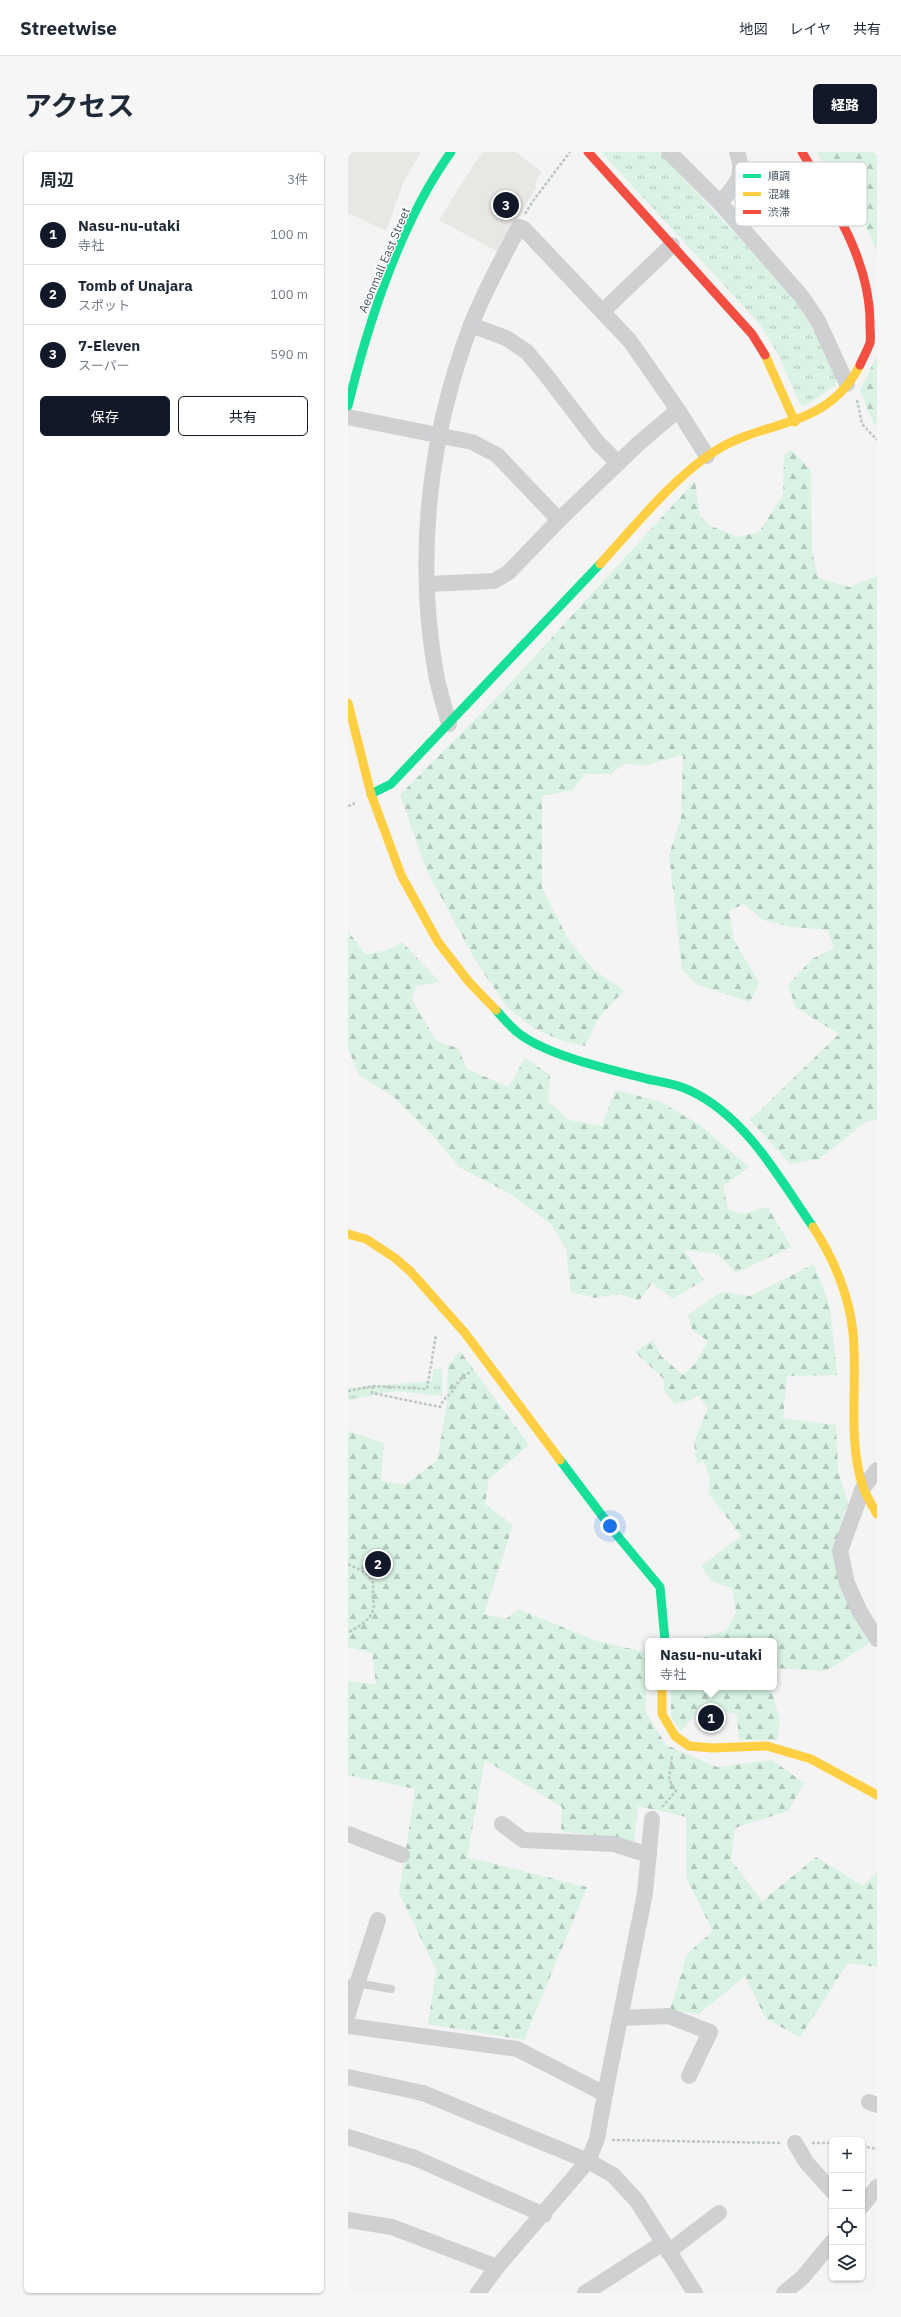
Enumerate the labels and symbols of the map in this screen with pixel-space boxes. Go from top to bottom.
legend [735,162,867,226]
text: 順調 [768,169,790,183]
text: 混雑 [768,187,790,201]
pin: 3 [493,190,519,220]
street label: Aeonmall East Street [355,205,413,315]
text: 渋滞 [768,205,790,219]
your location [600,1516,620,1536]
pin: 2 [365,1549,391,1579]
pin: 1 [698,1703,724,1733]

